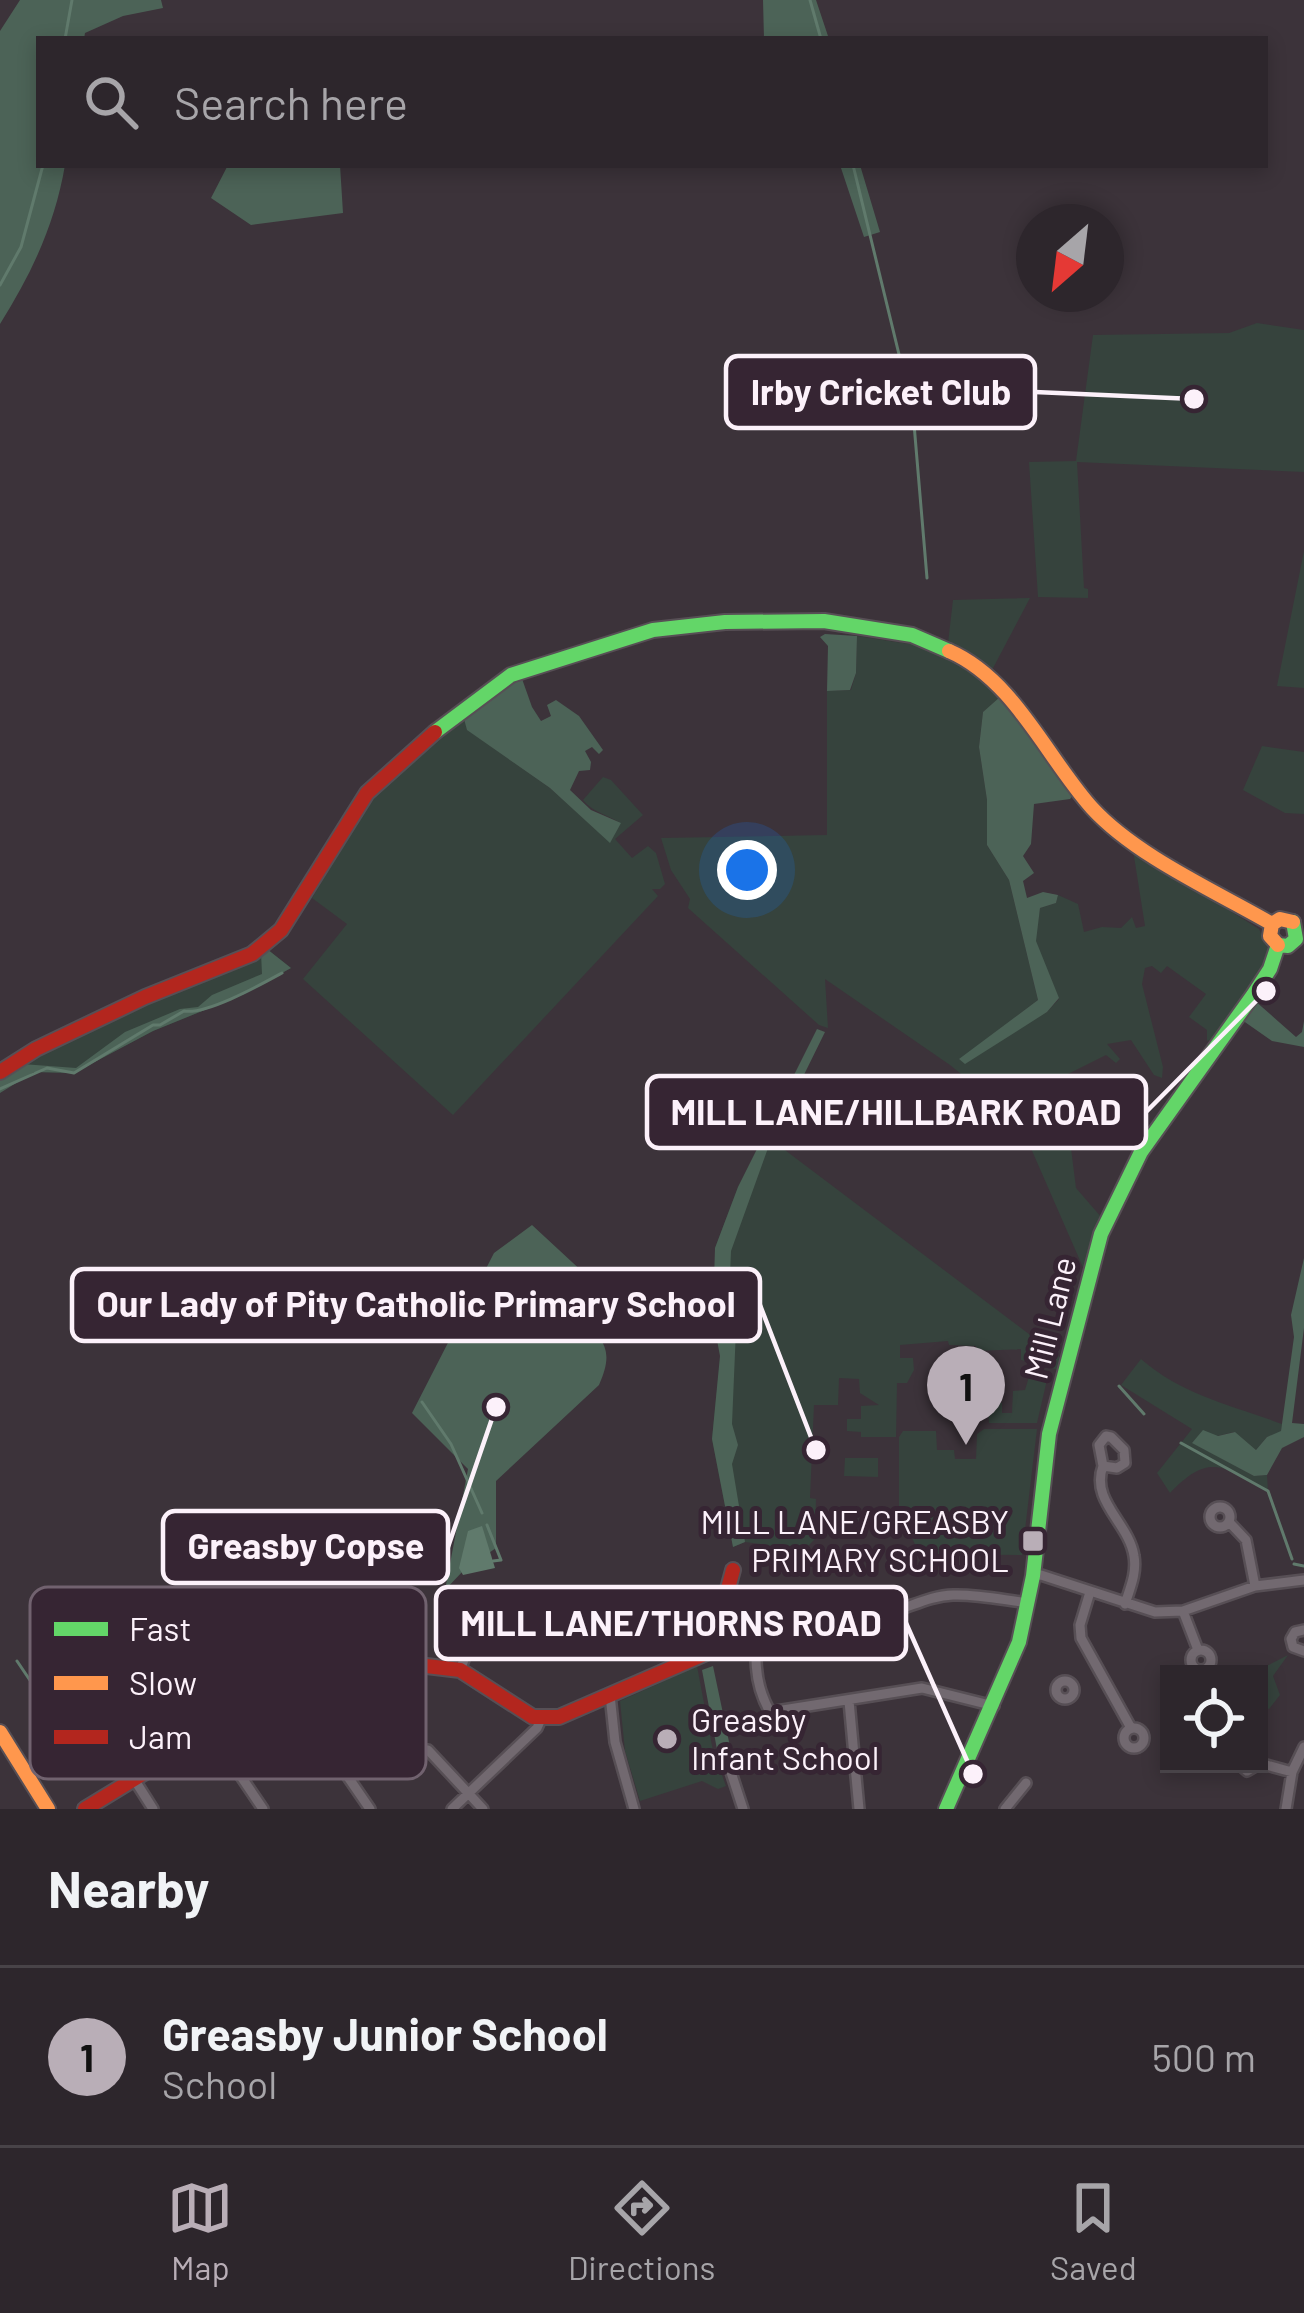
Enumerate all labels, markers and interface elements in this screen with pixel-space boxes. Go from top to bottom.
search box [36,36,1268,168]
icon: search [78,69,144,135]
text: Search here [174,75,408,129]
north arrow [1016,204,1124,312]
callout: Irby Cricket Club [726,356,1035,428]
text: Irby Cricket Club [751,369,1011,412]
your location [717,840,777,900]
callout: MILL LANE/HILLBARK ROAD [647,1076,1146,1148]
text: MILL LANE/HILLBARK ROAD [670,1089,1122,1132]
street label: Mill Lane [1015,1252,1084,1383]
callout: Our Lady of Pity Catholic Primary School [72,1269,760,1341]
text: Our Lady of Pity Catholic Primary School [96,1281,736,1324]
pin: 1 [927,1346,1005,1445]
place label: MILL LANE/GREASBY PRIMARY SCHOOL [701,1501,1009,1579]
callout: Greasby Copse [163,1511,448,1583]
text: Greasby Copse [188,1523,424,1566]
marker: MILL LANE/GREASBY PRIMARY SCHOOL [1020,1528,1046,1554]
legend [30,1587,426,1779]
callout: MILL LANE/THORNS ROAD [436,1587,906,1659]
text: MILL LANE/THORNS ROAD [460,1600,882,1643]
text: Fast [129,1608,191,1648]
text: Slow [129,1662,197,1702]
map controls [1160,1665,1268,1773]
button: locate [1160,1665,1268,1773]
place label: Greasby Infant School [691,1699,879,1777]
text: Jam [129,1716,192,1756]
marker: Greasby Infant School [654,1726,680,1752]
text: Nearby [48,1857,209,1918]
text: Greasby Junior School [162,2006,608,2060]
text: 1 [80,2033,94,2080]
text: 500 m [1152,2033,1256,2080]
text: School [162,2060,277,2107]
tab: Map [167,2175,233,2287]
tab: Directions [568,2175,715,2287]
tab: Saved [1050,2175,1137,2287]

